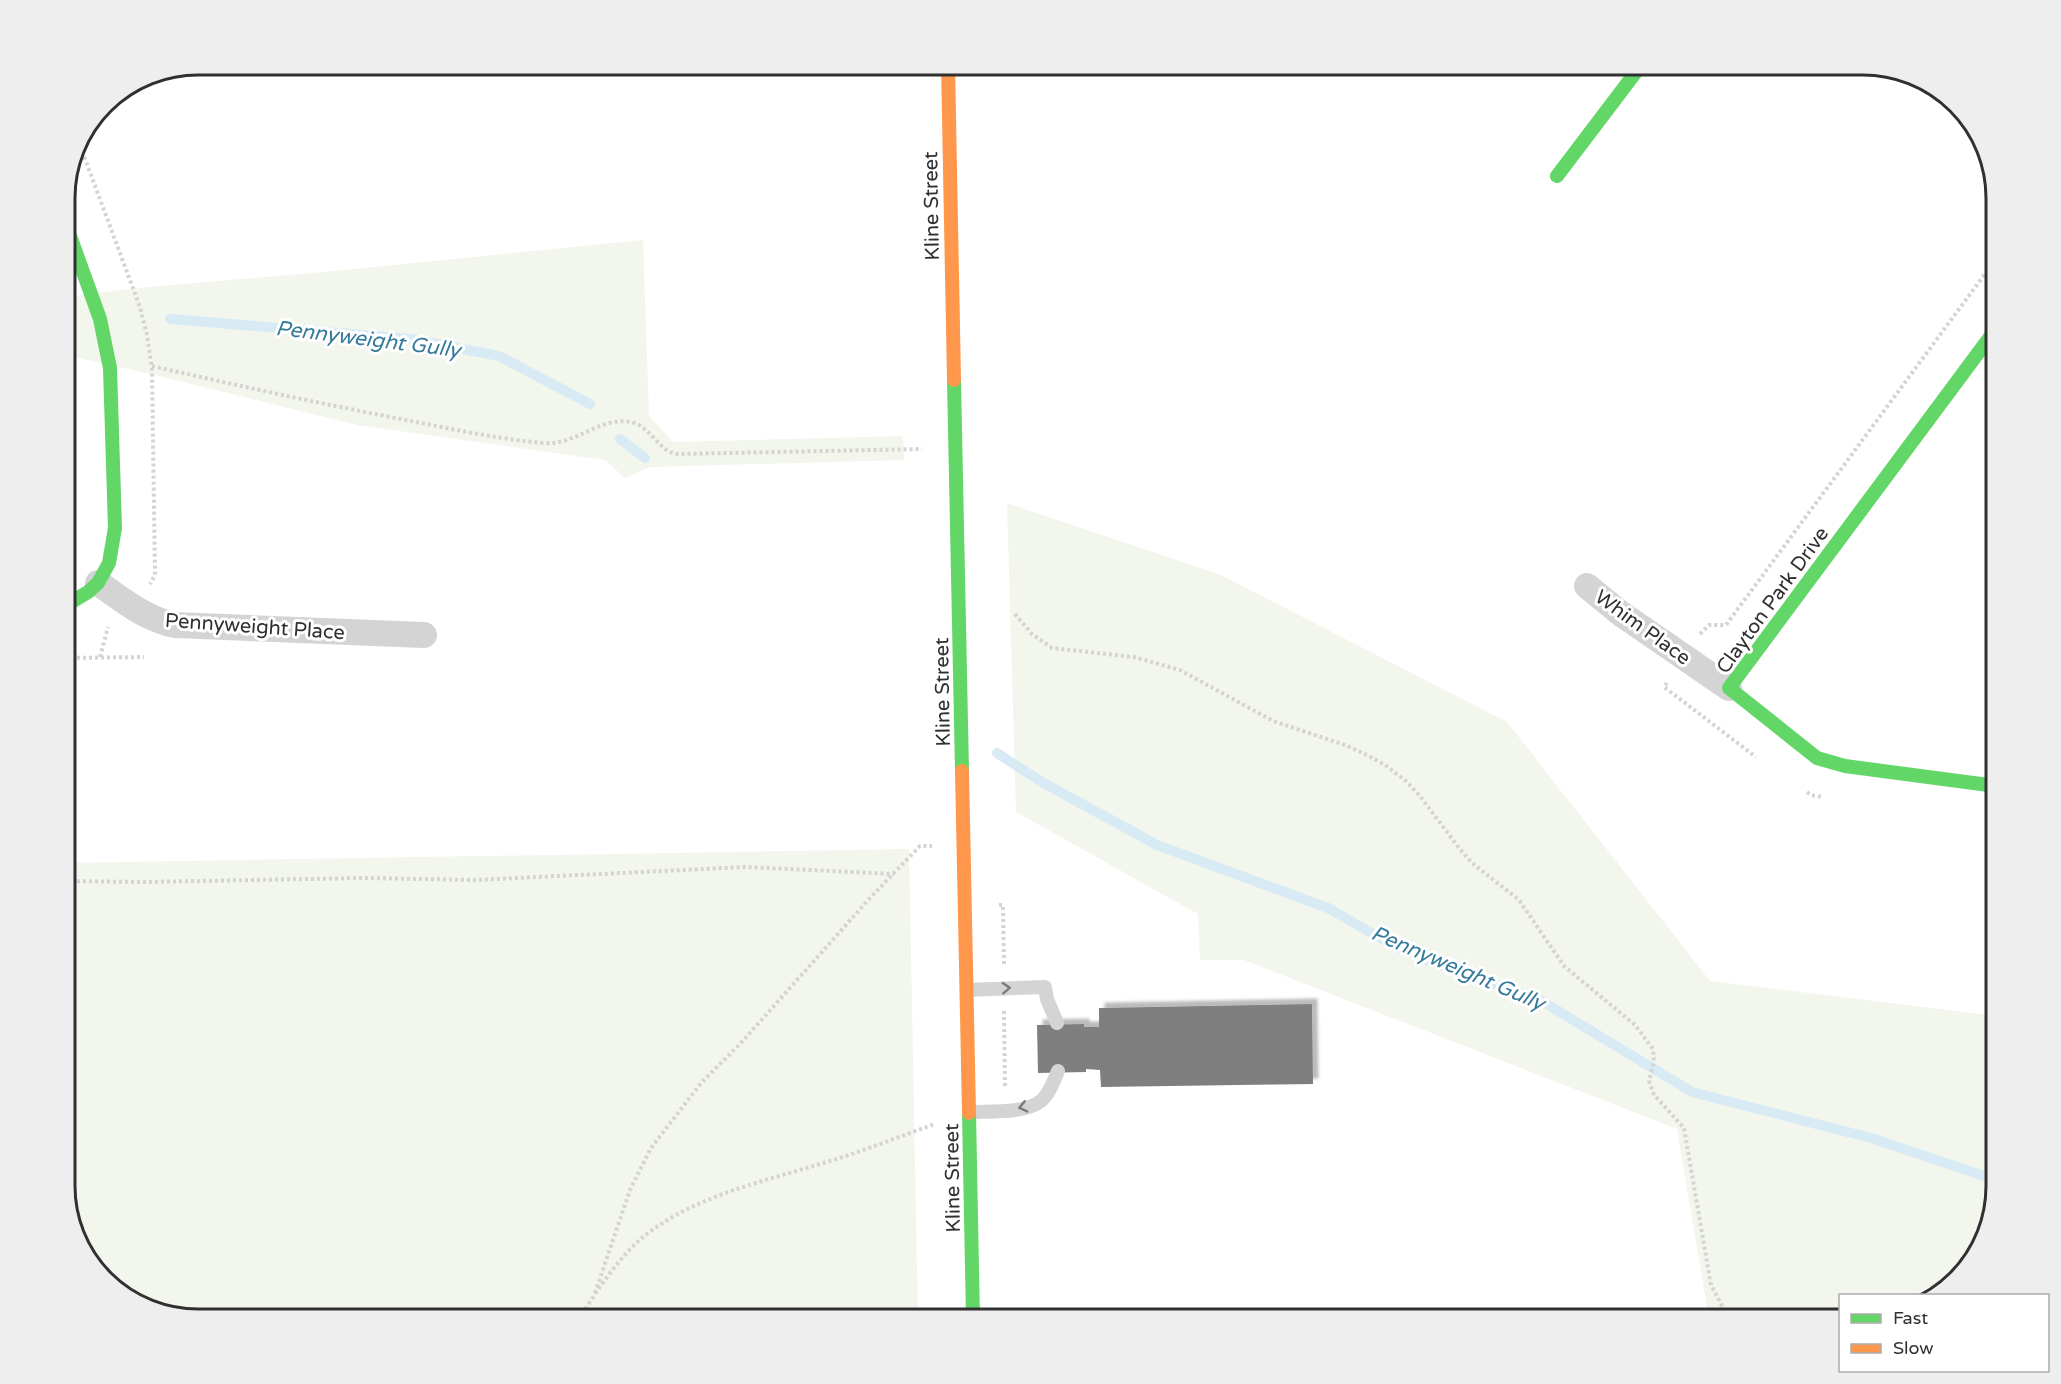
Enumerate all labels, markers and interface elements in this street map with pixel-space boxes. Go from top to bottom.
street label: Kline Street [919,151,945,261]
water label: Pennyweight Gully [274,316,464,364]
street label: Clayton Park Drive [1712,523,1834,679]
street label: Whim Place [1590,585,1695,671]
street label: Pennyweight Place [164,609,346,645]
street label: Kline Street [930,637,956,747]
water label: Pennyweight Gully [1367,921,1551,1017]
one-way arrow [1002,982,1011,995]
one-way arrow [1018,1100,1028,1113]
street label: Kline Street [940,1123,966,1233]
legend [1839,1294,2049,1372]
text: Fast [1893,1307,1928,1329]
text: Slow [1893,1337,1934,1359]

